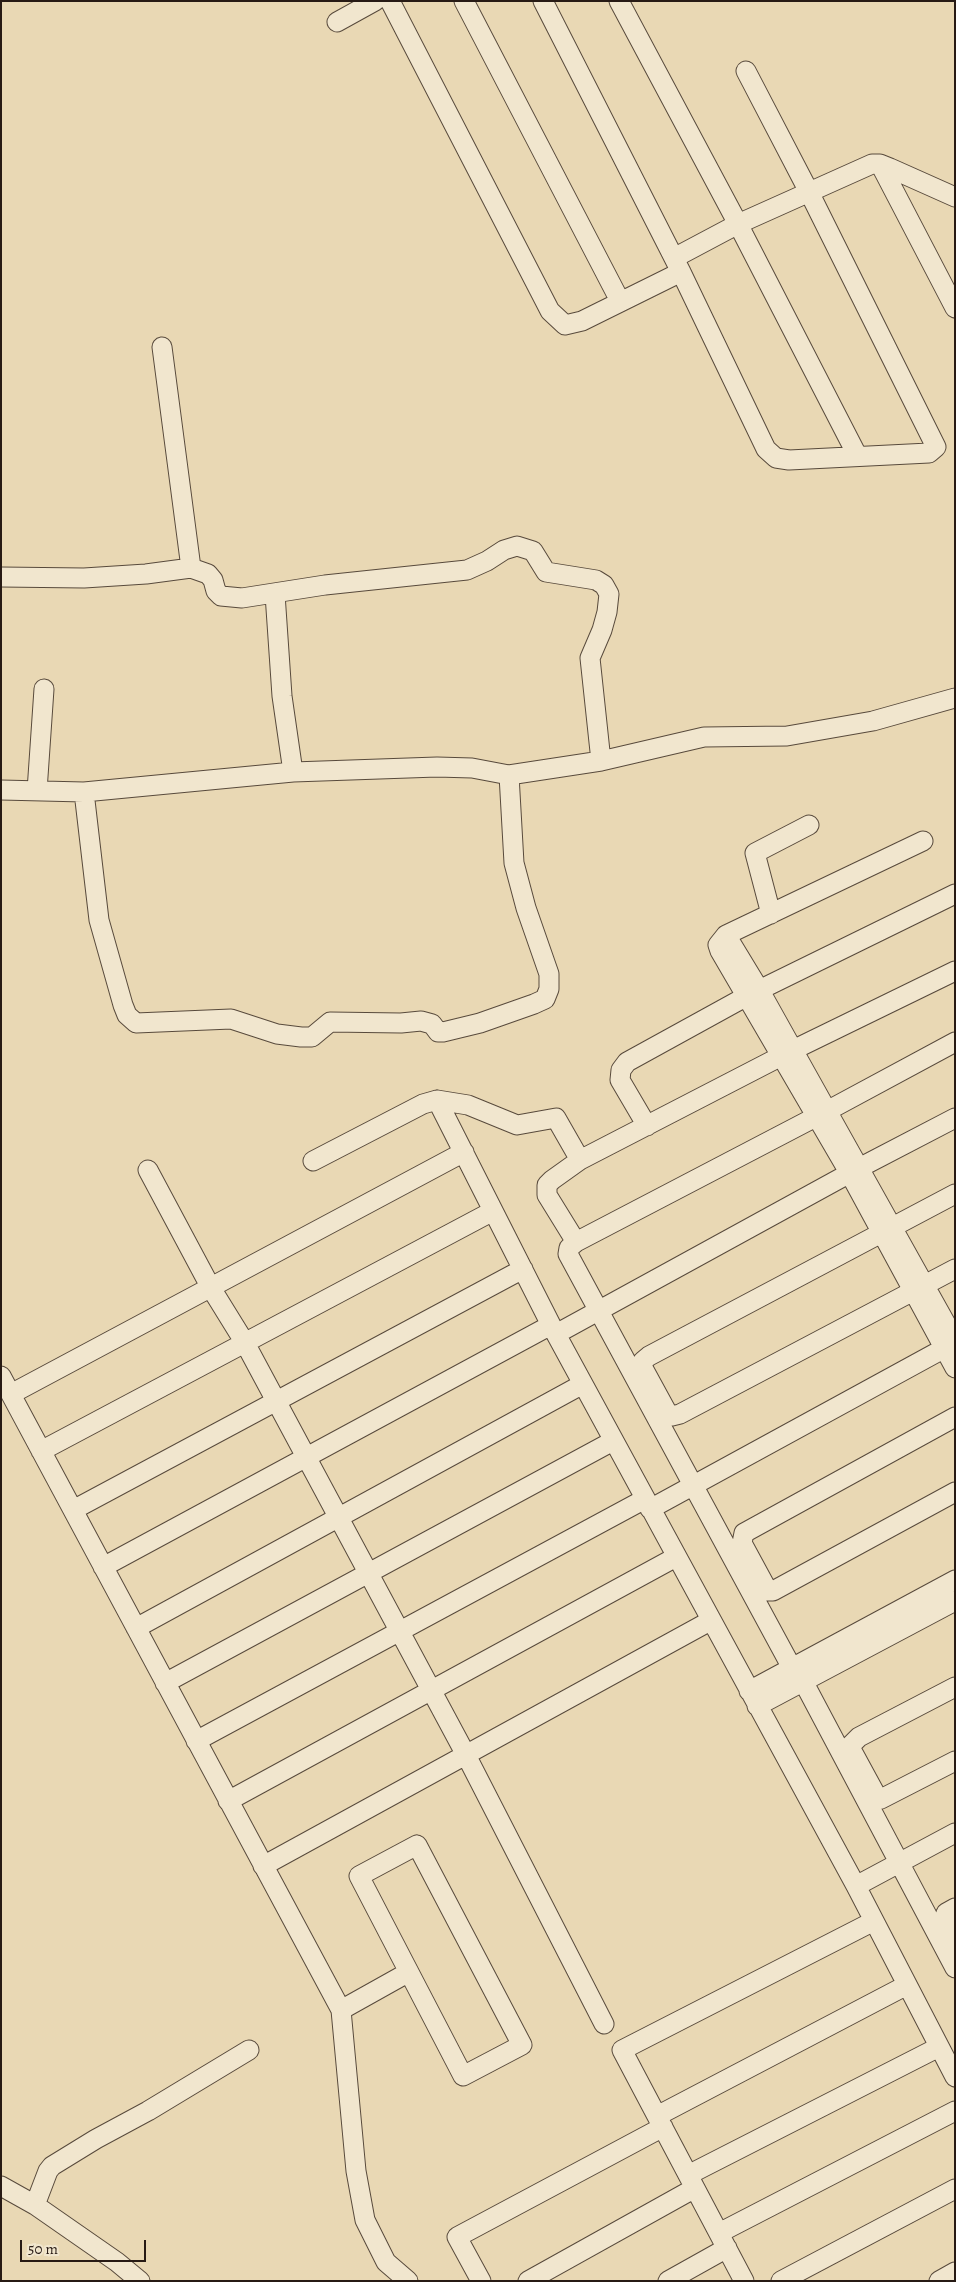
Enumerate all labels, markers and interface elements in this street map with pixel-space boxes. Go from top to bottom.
scale bar [22,2230,149,2262]
text: 50 m [28,2239,58,2259]

